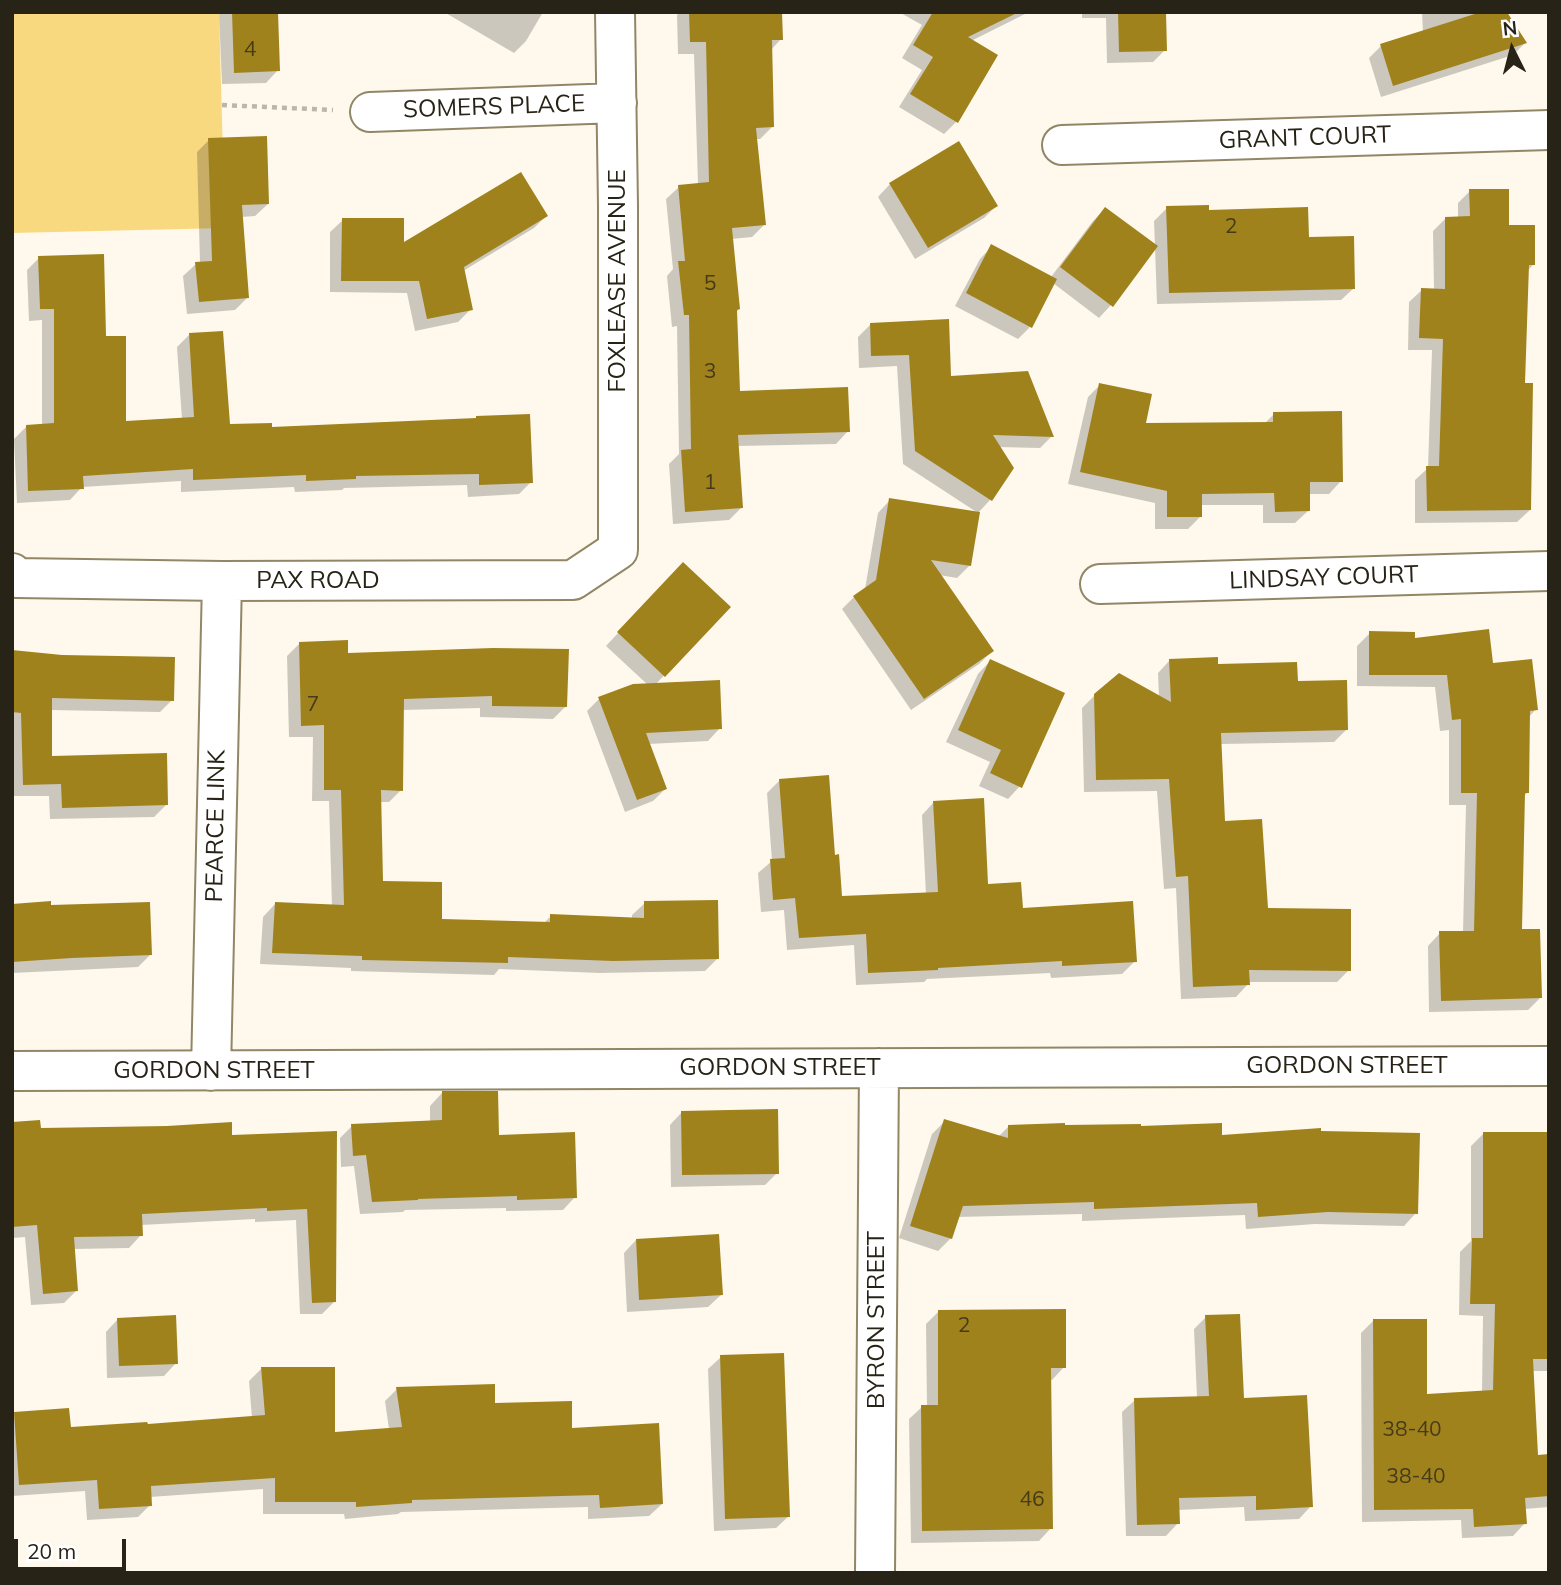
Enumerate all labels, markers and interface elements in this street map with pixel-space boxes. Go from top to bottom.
north arrow [1477,14,1547,84]
text: N [1501,15,1518,41]
house number: 4 [244,37,256,63]
street label: SOMERS PLACE [403,89,585,125]
street label: GRANT COURT [1218,121,1392,155]
street label: FOXLEASE AVENUE [604,169,632,393]
house number: 2 [1225,214,1237,240]
house number: 5 [704,271,716,297]
house number: 3 [704,359,716,385]
house number: 1 [704,470,716,496]
street label: LINDSAY COURT [1229,560,1419,596]
street label: PAX ROAD [256,567,380,595]
house number: 7 [307,692,319,718]
street label: PEARCE LINK [200,749,232,903]
street label: GORDON STREET [1246,1052,1448,1080]
street label: GORDON STREET [679,1054,881,1082]
street label: GORDON STREET [113,1057,315,1085]
street label: BYRON STREET [863,1231,891,1409]
house number: 2 [958,1313,970,1339]
house number: 38-40 [1382,1417,1442,1443]
house number: 38-40 [1386,1464,1446,1490]
house number: 46 [1019,1487,1045,1513]
scale bar [18,1526,130,1570]
text: 20 m [27,1538,76,1564]

